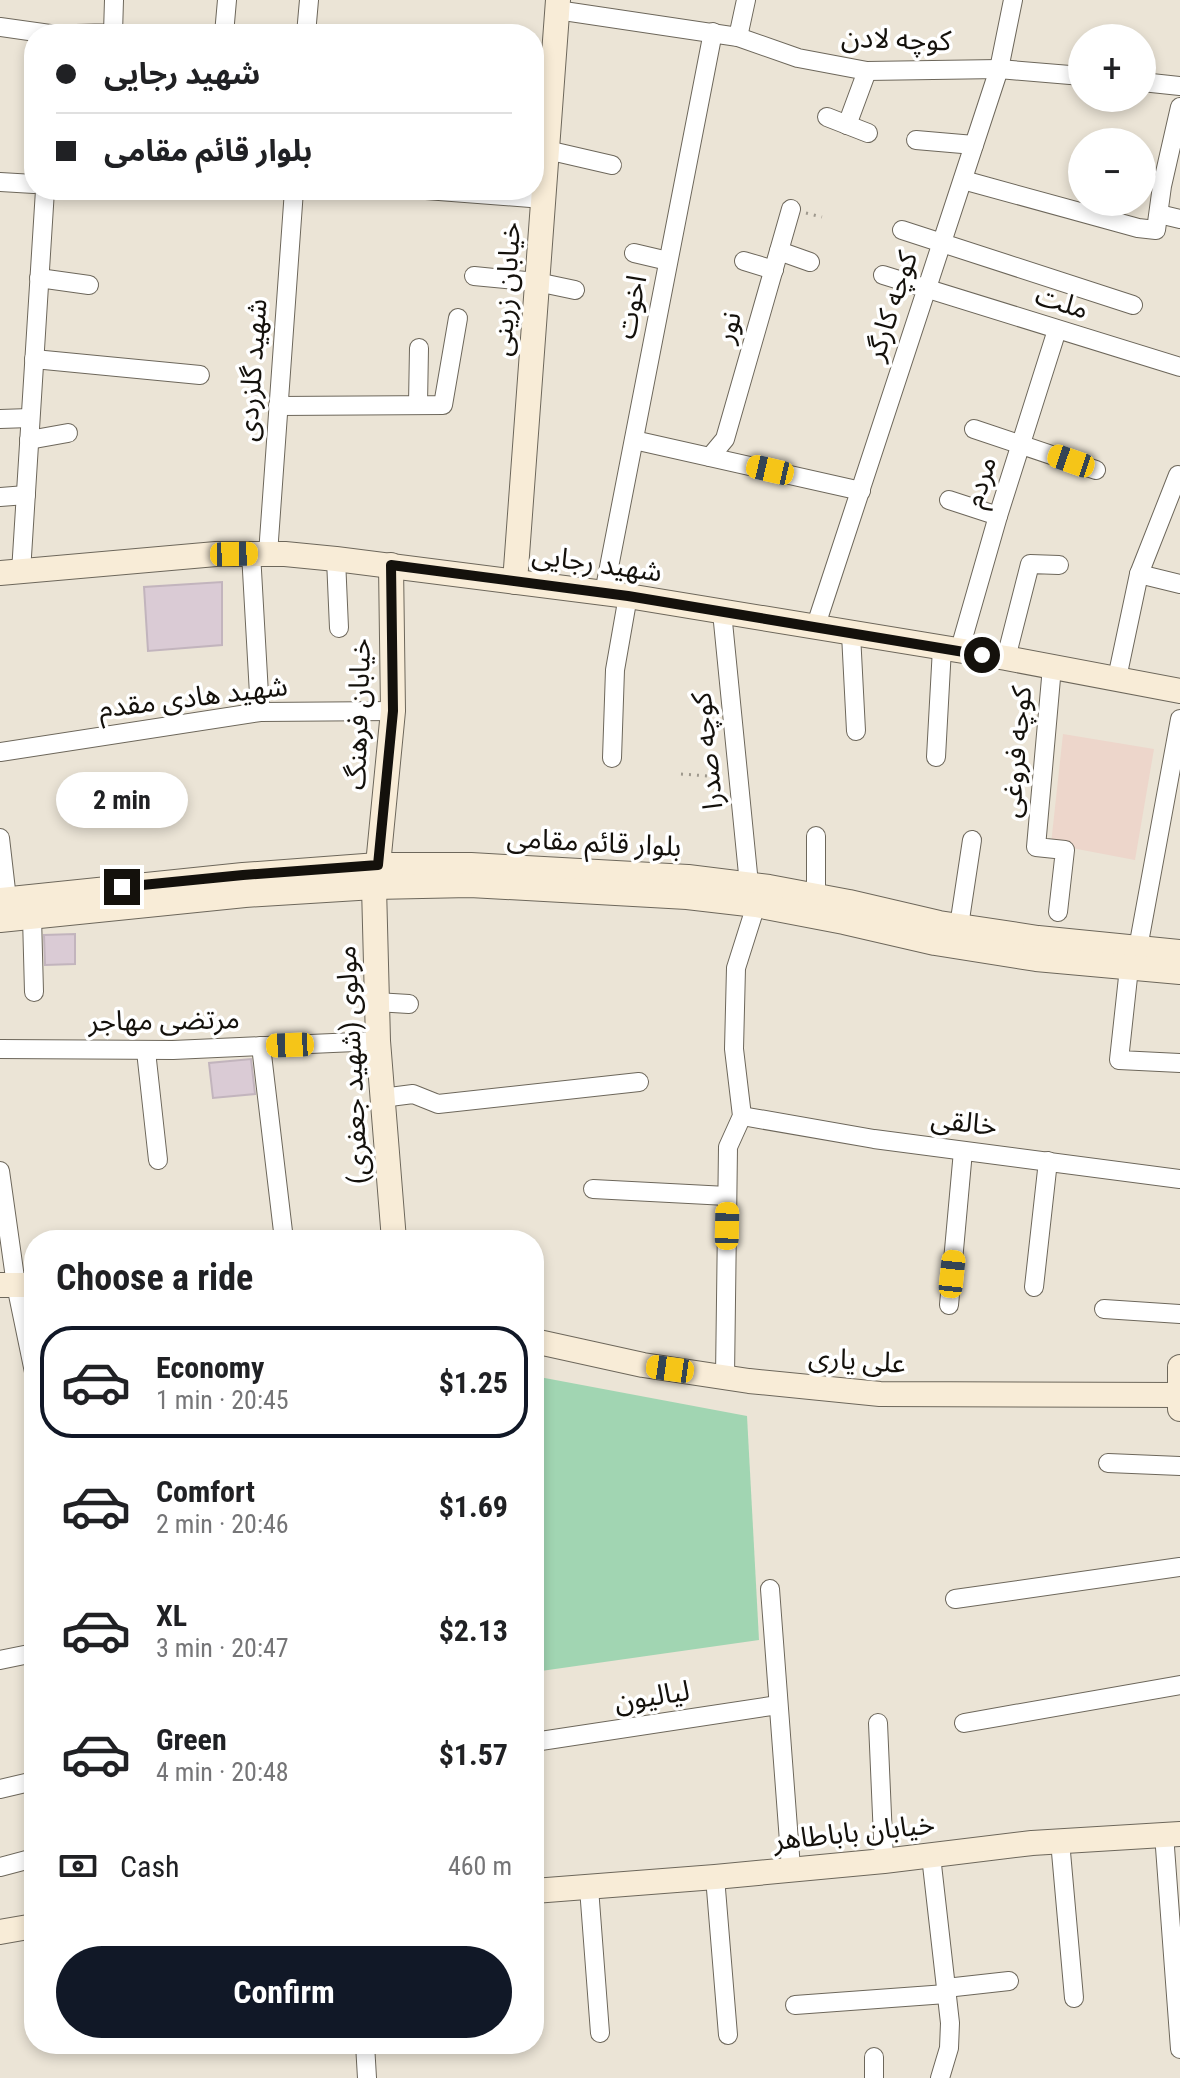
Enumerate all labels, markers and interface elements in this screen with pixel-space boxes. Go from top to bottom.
street label: کوچه لادن [840,21,952,59]
map controls [1068,24,1156,216]
button: + [1068,24,1156,112]
text: شهید رجایی [104,56,260,91]
button: − [1068,128,1156,216]
text: بلوار قائم مقامی [104,133,312,168]
street label: خیابان زرینی [485,221,527,357]
street label: کوچه کارگر [858,247,925,366]
street label: اخوت [609,272,653,342]
street label: ملت [1031,278,1093,326]
street label: شهید گلزردی [231,298,273,442]
street label: نور [708,308,748,347]
car [1044,442,1098,480]
street label: مردم [957,452,1007,513]
car [744,453,796,487]
street label: شهید رجایی [530,538,664,588]
car [210,542,258,566]
route start [964,637,1000,673]
street label: خیابان فرهنگ [339,638,377,790]
street label: شهید هادی مقدم [97,669,290,729]
street label: کوچه فروغی [994,684,1039,819]
street label: کوچه صدرا [684,690,731,811]
callout: 2 min [56,771,188,827]
text: 2 min [93,785,151,815]
street label: بلوار قائم مقامی [506,821,682,868]
route end [104,869,140,905]
street label: مولوی (شهید جعفری) [329,945,375,1185]
street label: مرتضی مهاجر [87,1002,240,1038]
car [266,1032,314,1058]
street label: خالقی [929,1102,999,1142]
car [715,1202,739,1250]
car [938,1249,966,1299]
text: Choose a ride [56,1257,253,1299]
street label: علی یاری [807,1340,907,1380]
icon: car [60,1346,132,1418]
text: Economy [156,1350,264,1385]
car [645,1354,695,1384]
text: $1.25 [439,1365,508,1400]
text: 1 min · 20:45 [156,1385,289,1415]
icon: car [60,1470,132,1542]
text: Comfort [156,1474,255,1509]
text: $1.69 [439,1489,508,1524]
text: 2 min · 20:46 [156,1509,289,1539]
icon: car [60,1594,132,1666]
text: XL [156,1598,187,1633]
text: $2.13 [439,1613,508,1648]
text: 3 min · 20:47 [156,1633,289,1663]
street label: لیالیون [612,1674,692,1718]
icon: car [60,1718,132,1790]
text: Green [156,1722,227,1757]
text: $1.57 [439,1737,508,1772]
text: 4 min · 20:48 [156,1757,289,1787]
street label: خیابان باباطاهر [771,1807,936,1857]
icon: cash [56,1844,100,1888]
text: Cash [120,1849,180,1884]
text: 460 m [448,1851,512,1881]
button: Confirm [56,1946,512,2038]

